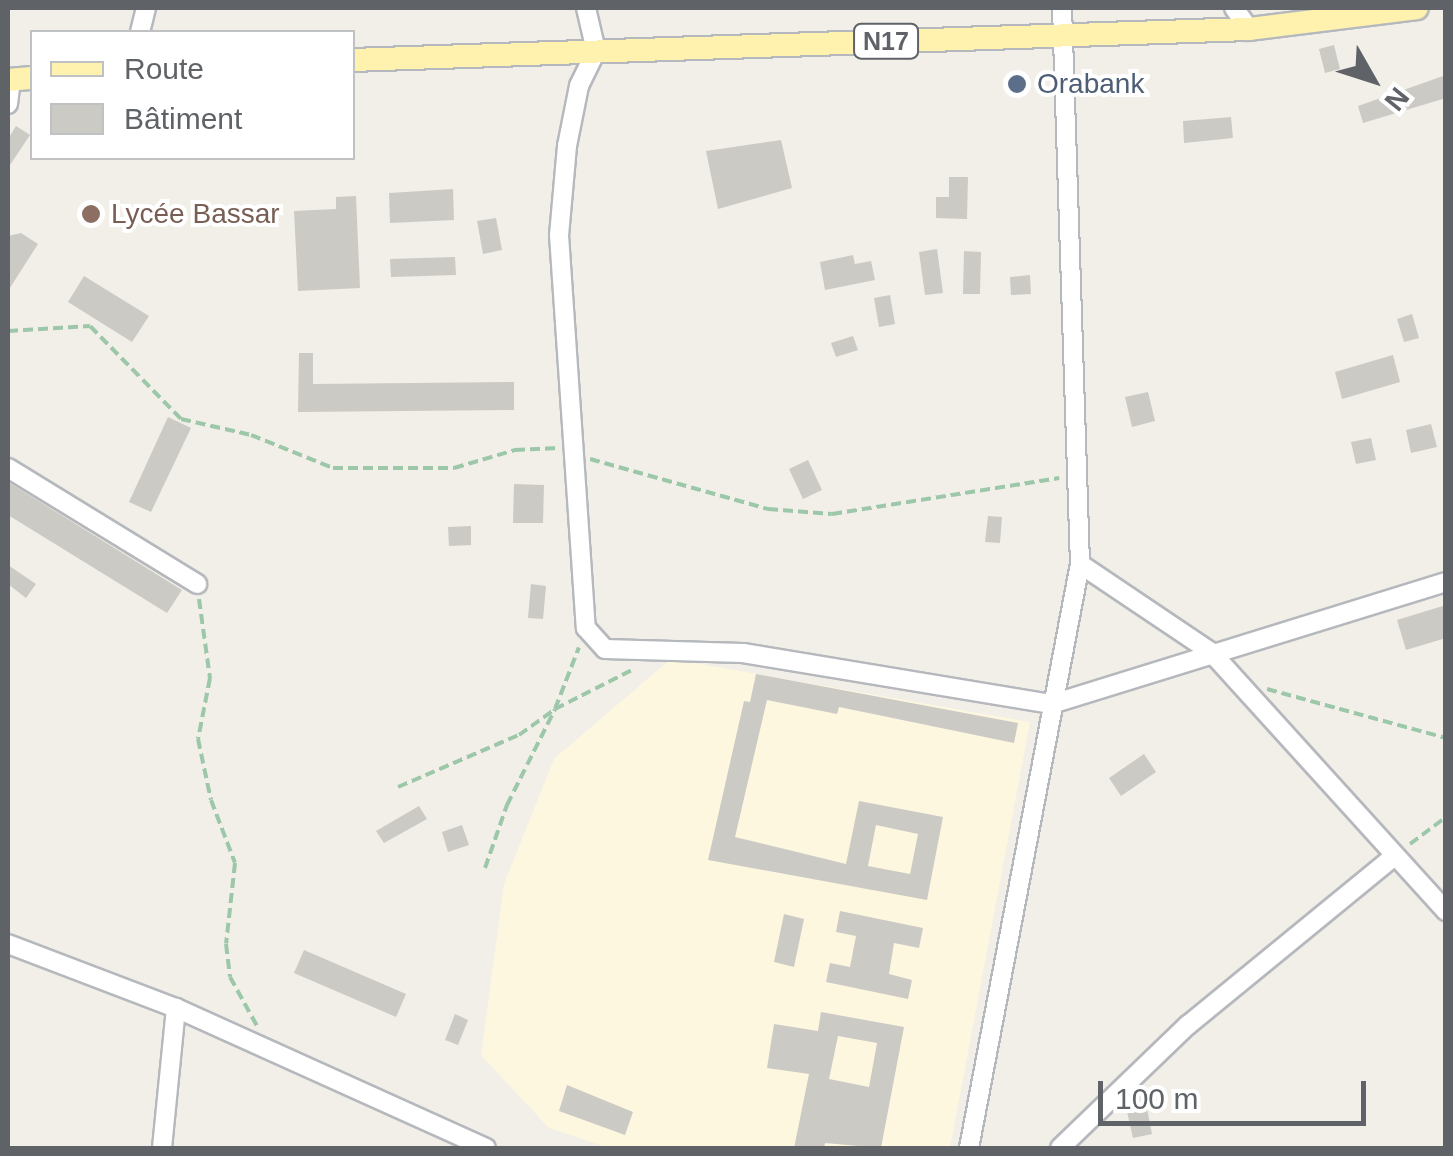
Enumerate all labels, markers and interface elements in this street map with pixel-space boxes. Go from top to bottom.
road number: N17 [851,21,921,61]
legend [30,30,355,160]
north arrow [1323,30,1423,130]
text: Route [124,52,204,85]
place label: Orabank [1037,67,1144,101]
marker: Orabank [1006,73,1028,95]
text: N [1378,82,1415,117]
text: Bâtiment [124,102,242,135]
place label: Lycée Bassar [111,197,280,231]
marker: Lycée Bassar [80,203,102,225]
scale bar [1103,1061,1370,1123]
text: 100 m [1115,1082,1198,1115]

